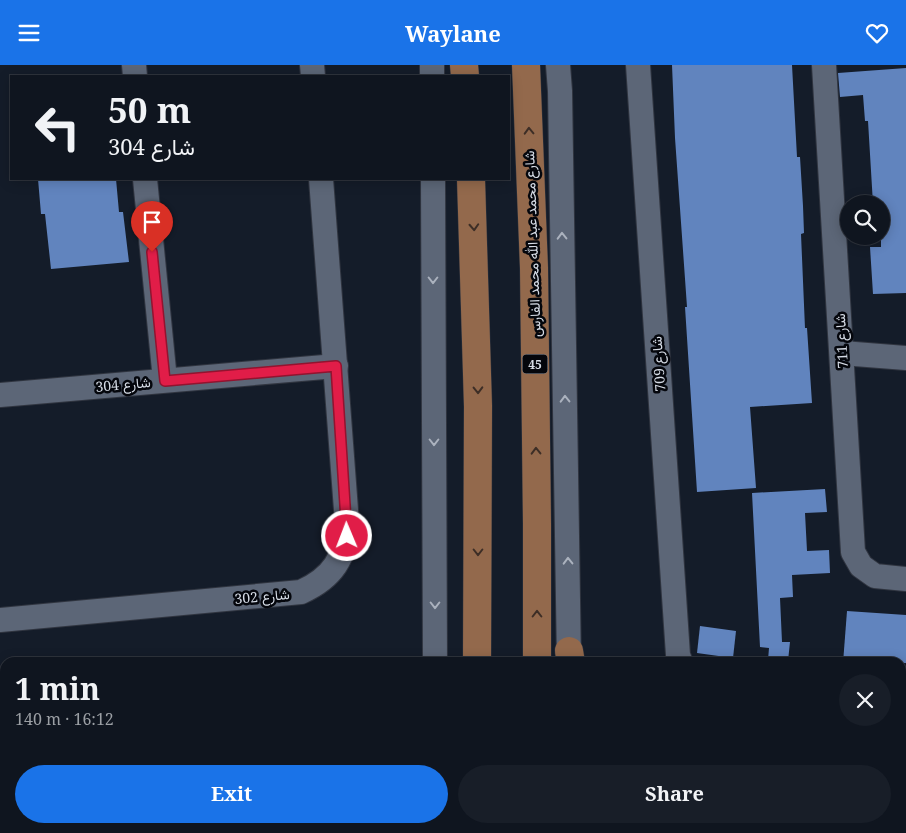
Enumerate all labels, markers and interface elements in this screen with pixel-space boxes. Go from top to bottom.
text: Waylane [405,18,501,48]
icon: menu [15,19,43,47]
icon: heart [863,19,891,47]
text: 50 m [108,86,191,133]
icon: left [25,95,90,160]
one-way arrow [523,127,534,135]
text: شارع 304 [108,131,195,161]
street label: شارع محمد عبد الله محمد الفارس [519,150,547,338]
map controls [840,195,890,245]
button: search [840,195,890,245]
pin [131,201,173,252]
icon: arrive [138,208,166,236]
one-way arrow [468,224,479,232]
one-way arrow [557,232,568,240]
one-way arrow [428,276,438,284]
street label: شارع 711 [830,313,854,369]
street label: شارع 709 [647,336,671,392]
road number: 45 [522,355,548,373]
street label: شارع 304 [95,372,152,398]
one-way arrow [473,386,483,394]
one-way arrow [560,395,570,402]
one-way arrow [429,439,439,447]
one-way arrow [531,447,541,455]
position arrow [320,509,372,561]
one-way arrow [473,549,483,557]
one-way arrow [563,557,573,565]
street label: شارع 302 [234,584,291,610]
one-way arrow [430,602,440,609]
one-way arrow [532,610,542,618]
text: 1 min [15,668,100,709]
button: close [839,674,891,726]
text: 140 m · 16:12 [15,708,114,730]
button: Exit [15,765,448,823]
button: Share [458,765,891,823]

